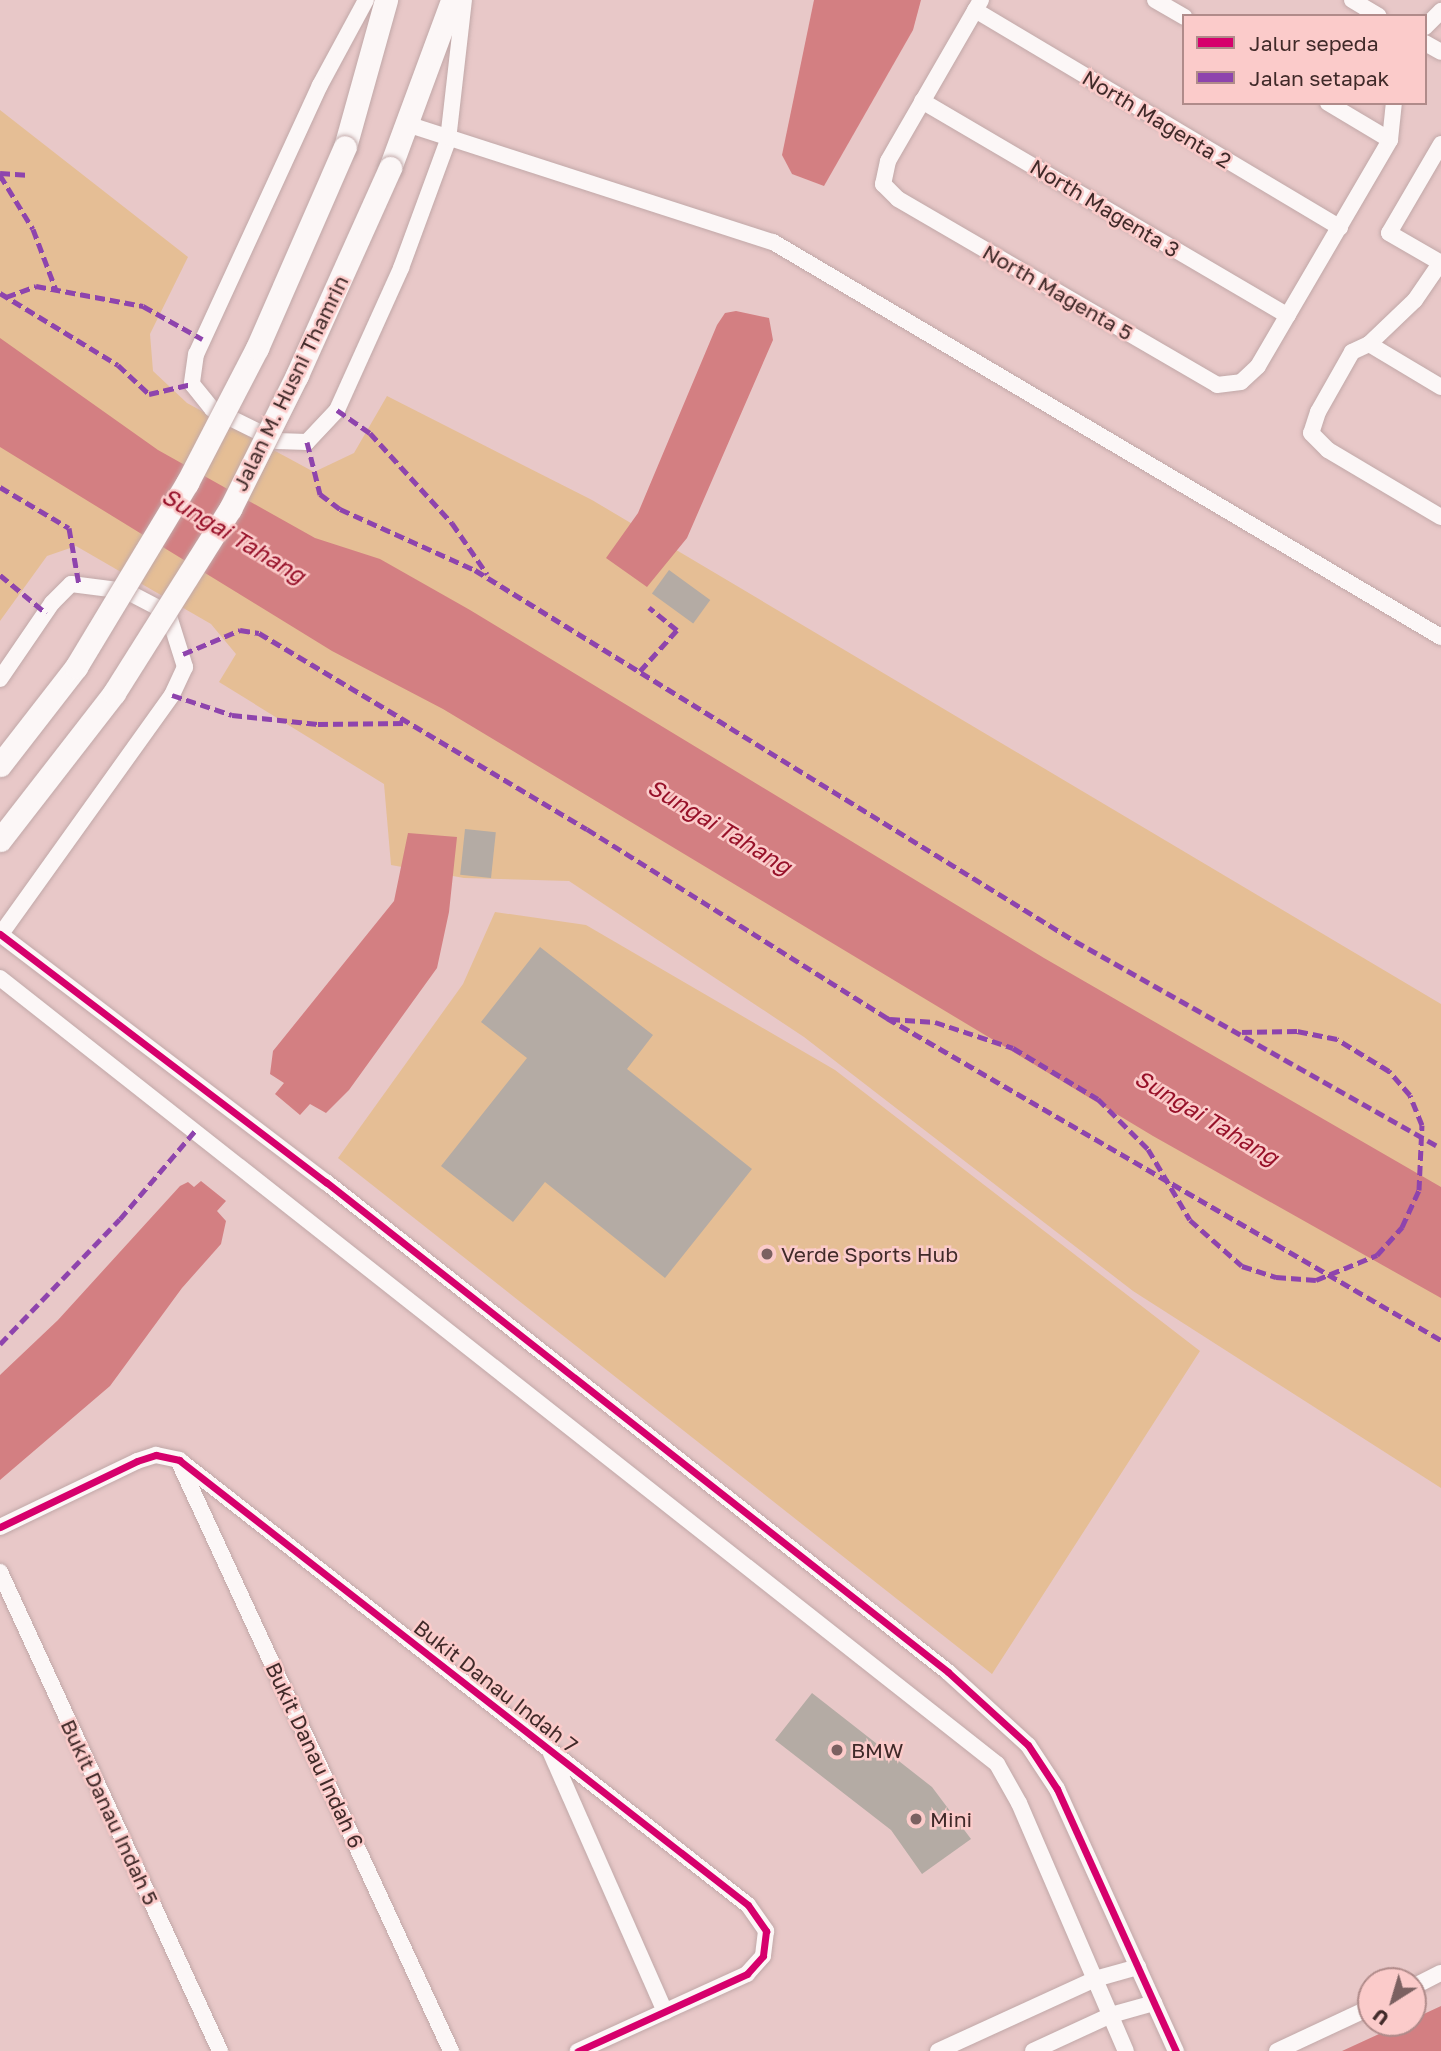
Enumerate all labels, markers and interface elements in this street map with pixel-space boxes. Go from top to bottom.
legend [1182,14,1427,105]
text: Jalur sepeda [1249,30,1379,56]
street label: North Magenta 2 [1078,65,1236,173]
text: Jalan setapak [1249,65,1390,91]
street label: North Magenta 3 [1026,154,1184,262]
street label: North Magenta 5 [978,239,1138,345]
street label: Jalan M. Husni Thamrin [227,271,353,495]
water label: Sungai Tahang [157,481,311,589]
water label: Sungai Tahang [643,772,797,880]
water label: Sungai Tahang [1130,1063,1284,1171]
place label: Verde Sports Hub [781,1241,958,1267]
marker: Verde Sports Hub [759,1246,775,1262]
street label: Bukit Danau Indah 7 [409,1614,583,1758]
street label: Bukit Danau Indah 6 [261,1658,369,1852]
street label: Bukit Danau Indah 5 [56,1715,164,1909]
place label: BMW [851,1737,903,1763]
marker: BMW [829,1742,845,1758]
place label: Mini [930,1806,972,1832]
marker: Mini [908,1811,924,1827]
north arrow [1357,1967,1427,2037]
text: U [1368,2004,1393,2031]

